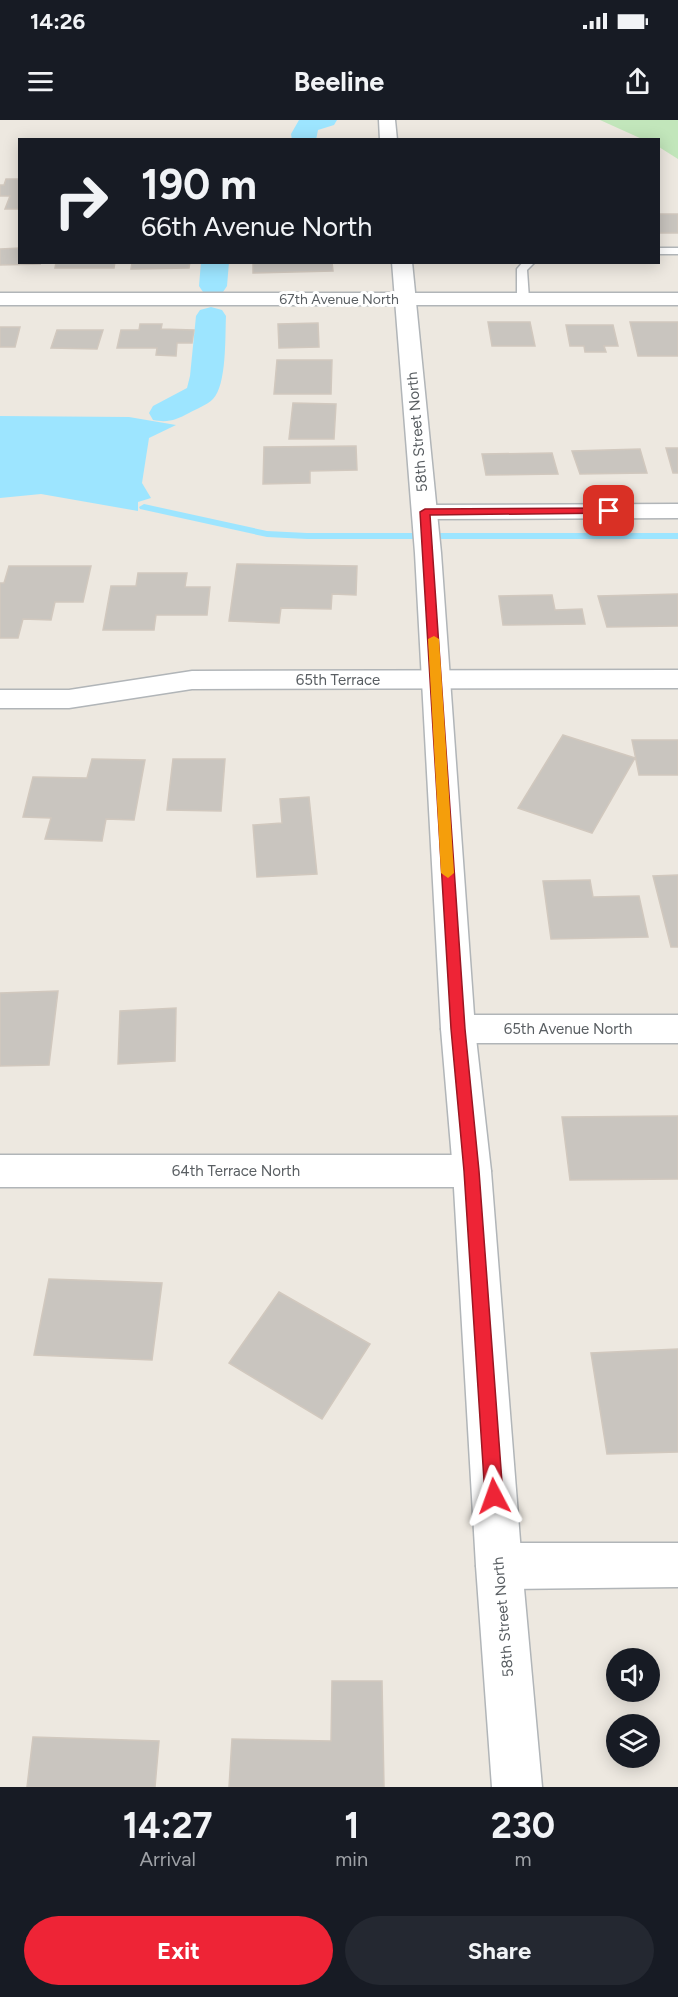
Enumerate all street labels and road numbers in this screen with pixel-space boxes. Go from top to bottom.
street label: 67th Avenue North [279,291,399,308]
street label: 58th Street North [403,371,431,493]
street label: 65th Terrace [296,671,380,689]
street label: 65th Avenue North [504,1020,632,1038]
street label: 64th Terrace North [172,1162,300,1180]
street label: 58th Street North [489,1556,517,1678]

